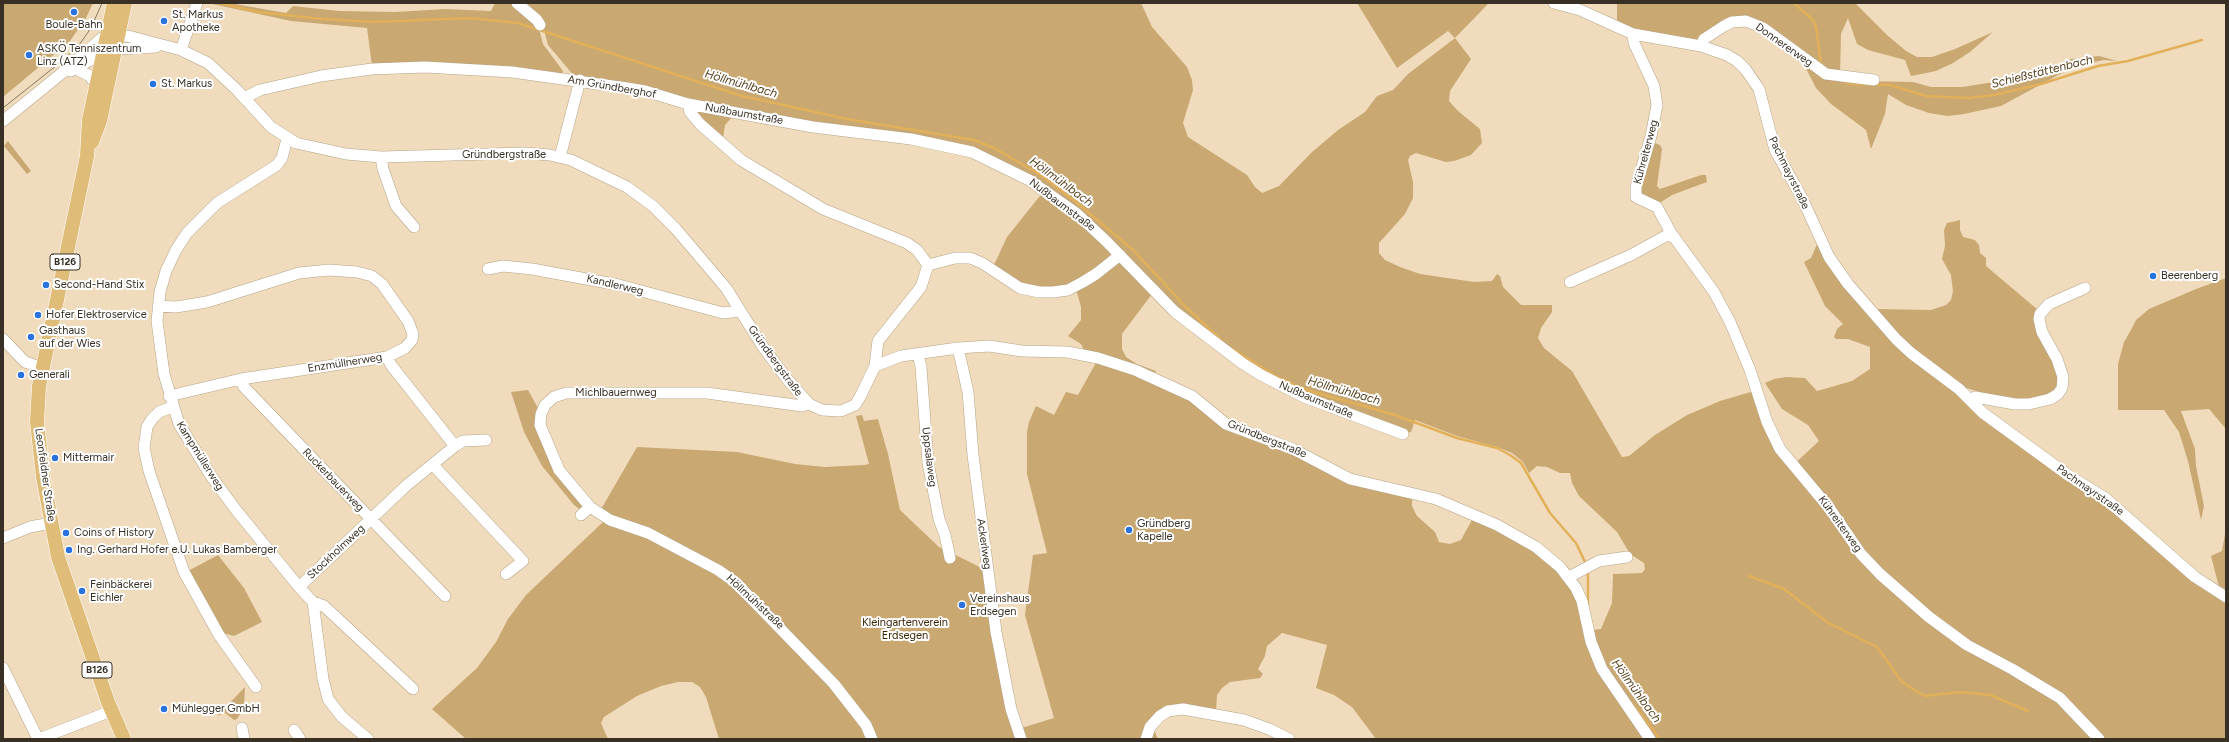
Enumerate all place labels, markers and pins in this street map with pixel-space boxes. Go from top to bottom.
marker: Boule-Bahn [69,7,79,17]
place label: St. Markus Apotheke [172,8,223,34]
marker: St. Markus Apotheke [159,16,169,26]
place label: Boule-Bahn [46,18,102,32]
place label: ASKÖ Tenniszentrum Linz (ATZ) [37,42,141,68]
marker: ASKÖ Tenniszentrum Linz (ATZ) [24,50,34,60]
place label: St. Markus [161,77,212,91]
marker: St. Markus [148,79,158,89]
place label: Beerenberg [2161,269,2218,283]
marker: Beerenberg [2148,271,2158,281]
place label: Second-Hand Stix [54,278,144,292]
marker: Second-Hand Stix [41,280,51,290]
place label: Hofer Elektroservice [46,308,147,322]
marker: Hofer Elektroservice [33,310,43,320]
place label: Gasthaus auf der Wies [39,324,101,350]
marker: Gasthaus auf der Wies [26,332,36,342]
place label: Generali [29,368,70,382]
marker: Generali [16,370,26,380]
place label: Mittermair [63,451,114,465]
marker: Mittermair [50,453,60,463]
place label: Gründberg Kapelle [1137,517,1190,543]
marker: Gründberg Kapelle [1124,525,1134,535]
place label: Coins of History [74,526,154,540]
marker: Coins of History [61,528,71,538]
place label: Ing. Gerhard Hofer e.U. Lukas Bamberger [77,543,277,557]
marker: Ing. Gerhard Hofer e.U. Lukas Bamberger [64,545,74,555]
place label: Feinbäckerei Eichler [90,578,152,604]
marker: Feinbäckerei Eichler [77,586,87,596]
place label: Vereinshaus Erdsegen [970,592,1030,618]
marker: Vereinshaus Erdsegen [957,600,967,610]
place label: Mühlegger GmbH [172,702,260,716]
marker: Mühlegger GmbH [159,704,169,714]

